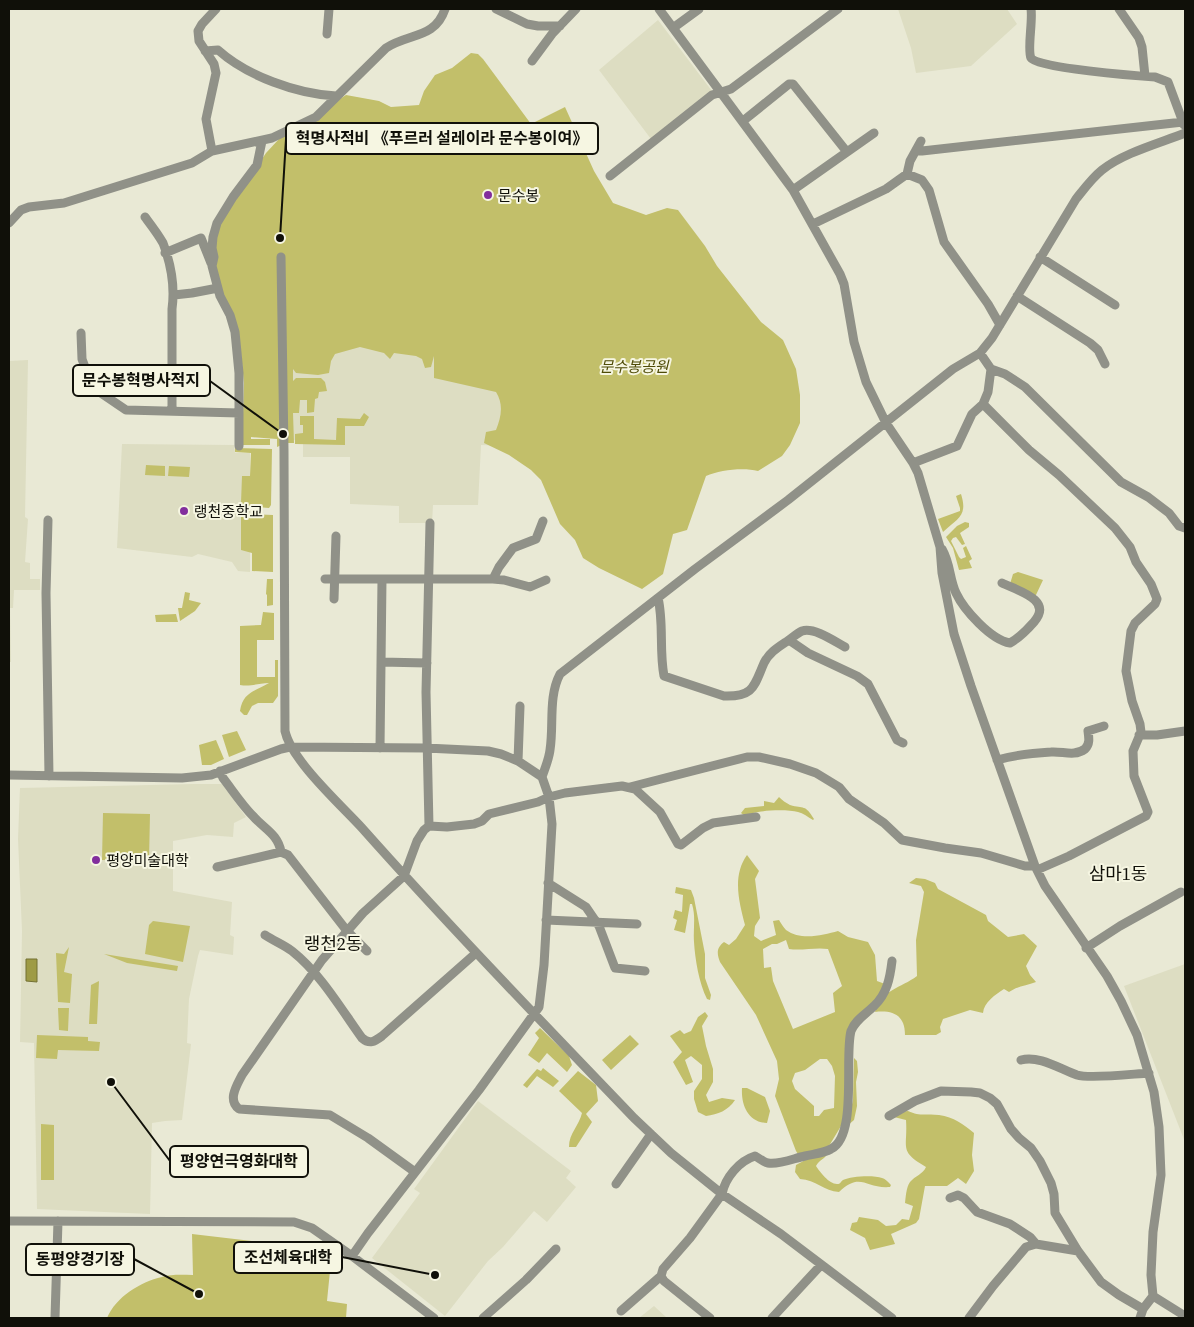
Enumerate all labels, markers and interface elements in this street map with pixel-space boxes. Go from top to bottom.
callout: 혁명사적비 《푸르러 설레이라 문수봉이여》 [286,123,598,154]
text: 혁명사적비 《푸르러 설레이라 문수봉이여》 [296,127,588,149]
place label: 문수봉 [498,185,539,206]
marker: 문수봉 [482,189,494,201]
park label: 문수봉공원 [599,356,670,377]
callout: 문수봉혁명사적지 [73,365,210,396]
text: 문수봉혁명사적지 [82,369,200,391]
place label: 랭천중학교 [194,501,263,522]
marker: 랭천중학교 [178,505,190,517]
place label: 평양미술대학 [106,850,189,871]
marker: 평양미술대학 [90,854,102,866]
district label: 삼마1동 [1089,861,1147,886]
district label: 랭천2동 [304,931,362,956]
callout: 평양연극영화대학 [170,1146,308,1177]
text: 평양연극영화대학 [180,1150,298,1172]
callout: 조선체육대학 [234,1242,342,1273]
callout: 동평양경기장 [26,1244,134,1275]
text: 조선체육대학 [244,1246,332,1268]
text: 동평양경기장 [36,1248,124,1270]

